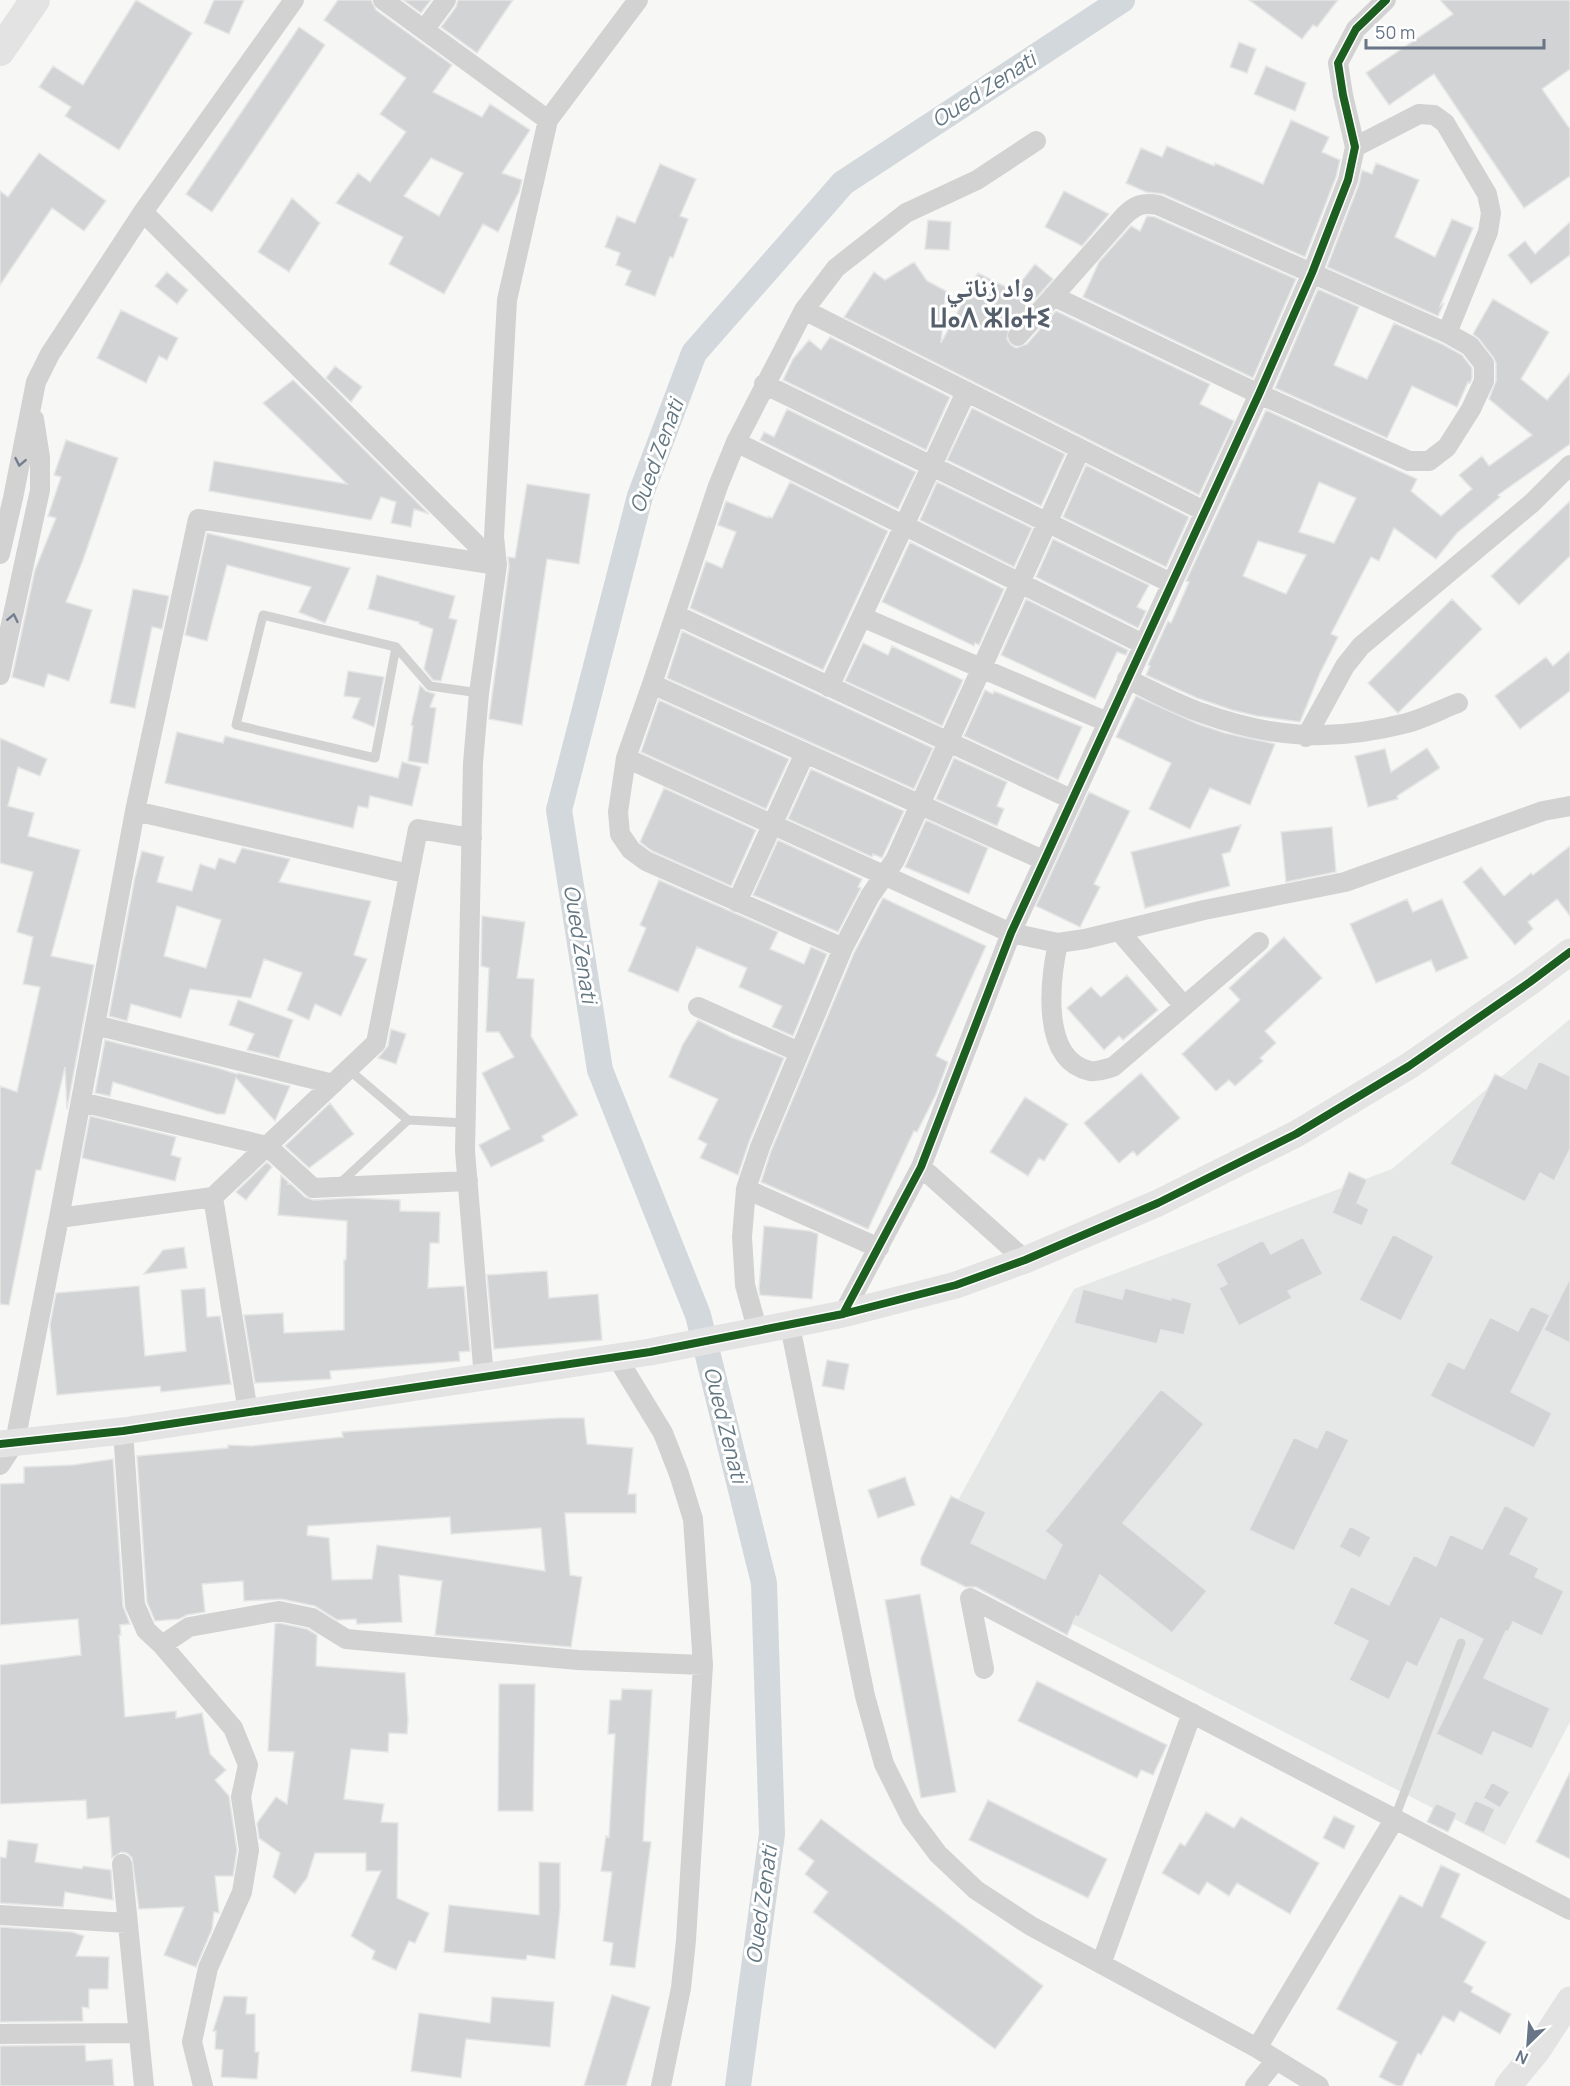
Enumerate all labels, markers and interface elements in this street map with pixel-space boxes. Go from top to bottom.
scale bar [1366,12,1544,50]
text: 50 m [1375,20,1415,44]
water label: Oued Zenati [926,43,1044,133]
district label: واد زناتي ⵡⴰⴷ ⵣⵏⴰⵜⵉ [929,269,1051,335]
water label: Oued Zenati [623,392,691,516]
one-way arrow [14,456,27,466]
one-way arrow [5,613,18,623]
water label: Oued Zenati [558,883,605,1008]
water label: Oued Zenati [698,1364,755,1489]
water label: Oued Zenati [739,1841,784,1966]
north arrow [1498,2014,1558,2074]
text: N [1512,2045,1532,2070]

